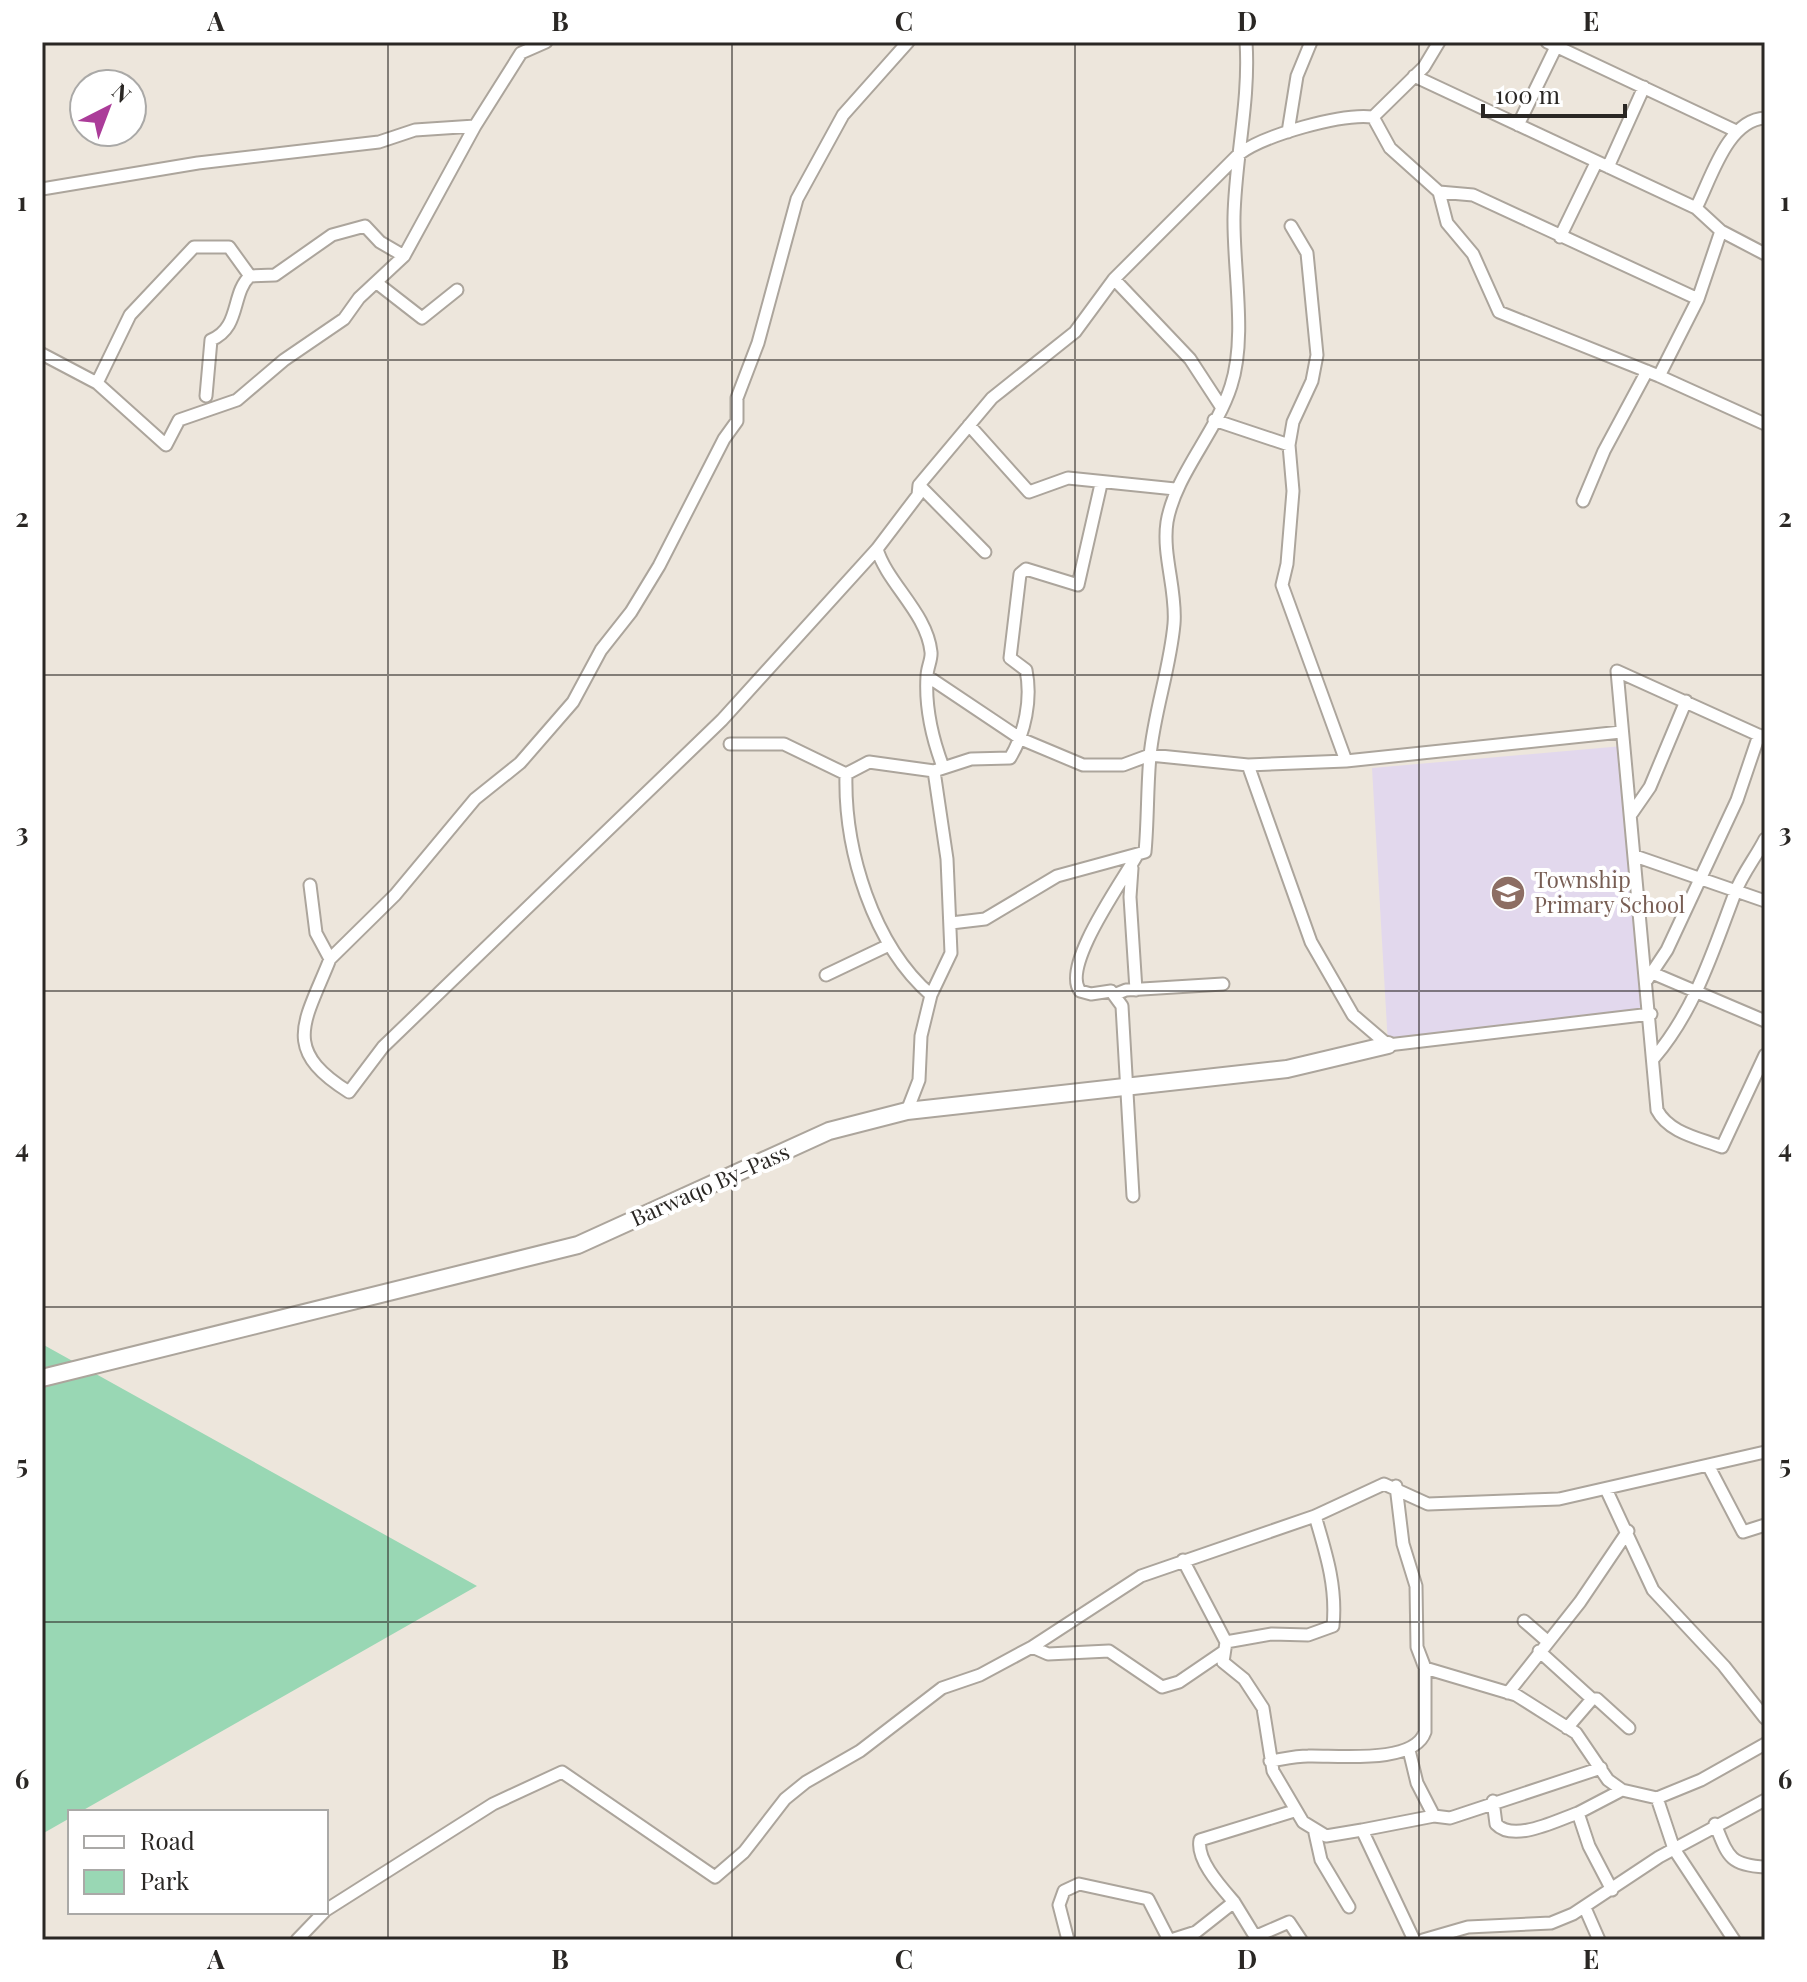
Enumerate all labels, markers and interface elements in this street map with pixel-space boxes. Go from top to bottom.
text: A [206,3,225,38]
text: B [551,3,569,38]
text: C [895,3,913,38]
text: D [1237,3,1257,38]
text: E [1583,3,1599,38]
north arrow [68,68,148,148]
scale bar [1483,68,1625,118]
text: N [106,76,138,109]
text: 100 m [1495,78,1560,110]
text: 1 [17,183,27,218]
text: 1 [1780,183,1790,218]
text: 2 [15,499,29,534]
text: 2 [1778,499,1792,534]
text: 3 [16,814,28,849]
text: 3 [1779,814,1791,849]
place label: Township Primary School [1534,864,1685,919]
school or university icon: Township Primary School [1489,874,1527,912]
text: 4 [15,1130,29,1165]
text: 4 [1778,1130,1792,1165]
street label: Barwaqo By-Pass [626,1136,794,1232]
text: 5 [16,1446,28,1481]
text: 5 [1779,1446,1791,1481]
text: 6 [15,1761,29,1796]
text: 6 [1778,1761,1792,1796]
legend [68,1810,328,1914]
text: Road [140,1824,195,1856]
text: Park [140,1864,190,1896]
text: A [206,1941,225,1976]
text: B [551,1941,569,1976]
text: C [895,1941,913,1976]
text: D [1237,1941,1257,1976]
text: E [1583,1941,1599,1976]

